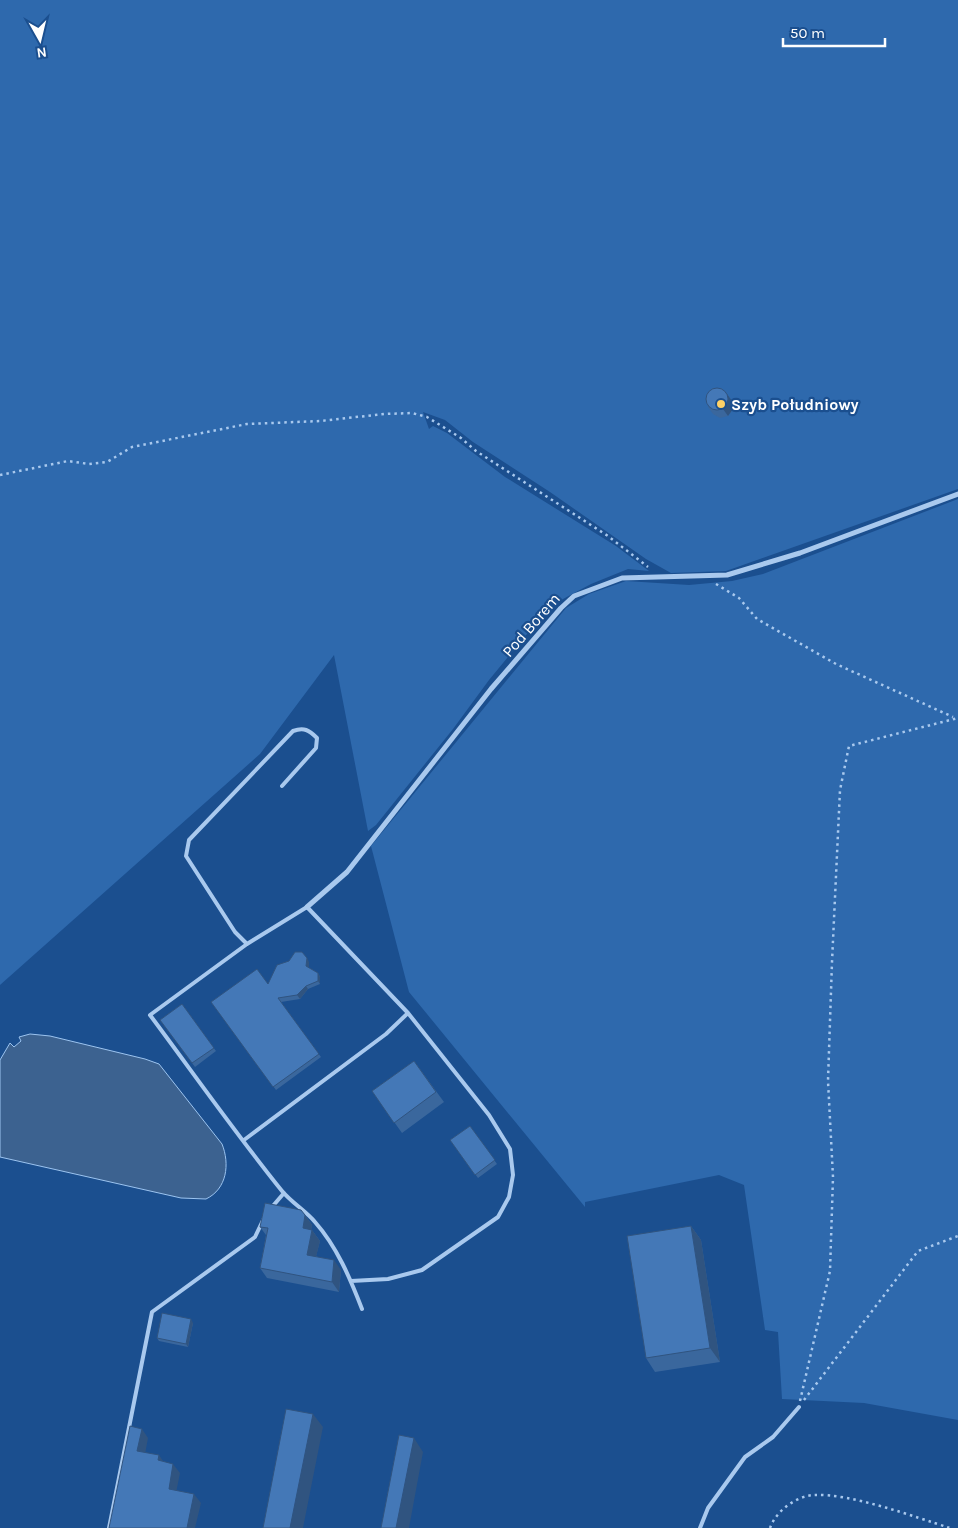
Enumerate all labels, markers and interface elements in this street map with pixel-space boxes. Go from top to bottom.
north arrow [15,15,65,65]
scale bar [783,15,886,47]
text: 50 m [790,24,825,42]
text: N [36,43,48,61]
place label: Szyb Południowy [731,395,859,414]
marker: Szyb Południowy [715,398,727,410]
street label: Pod Borem [498,589,564,661]

